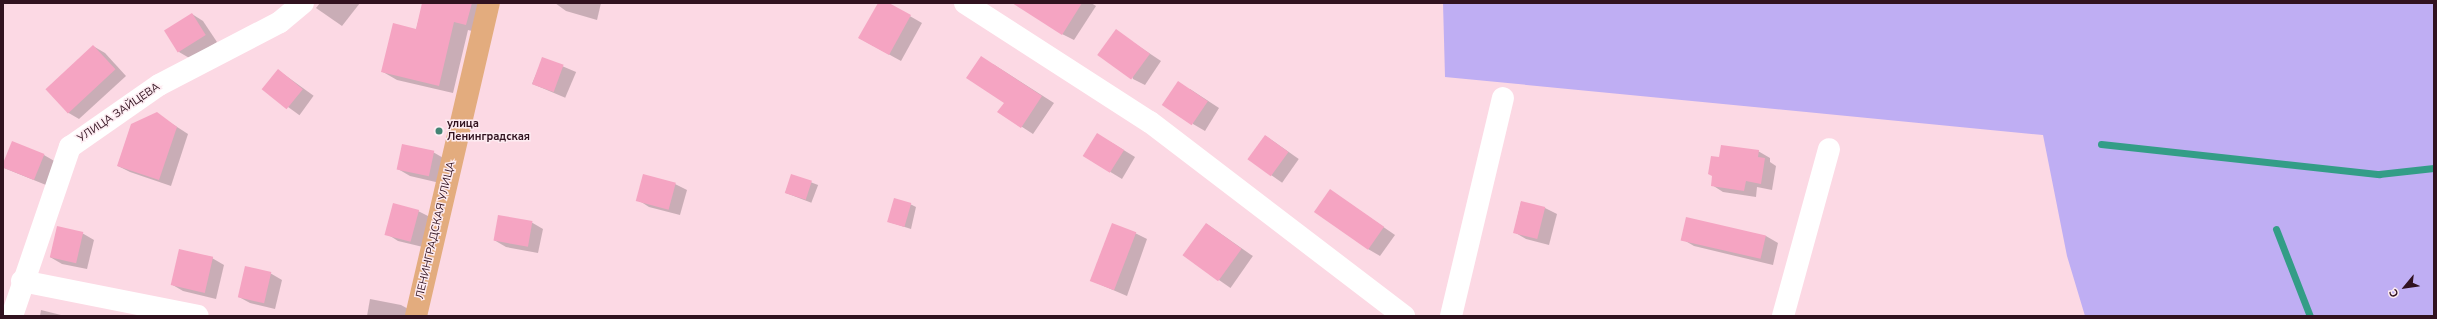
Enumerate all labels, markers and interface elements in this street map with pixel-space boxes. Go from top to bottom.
street label: УЛИЦА ЗАЙЦЕВА [75,81,163,145]
place label: улица Ленинградская [447,118,530,144]
marker: улица Ленинградская [434,126,444,136]
street label: ЛЕНИНГРАДСКАЯ УЛИЦА [414,160,458,300]
north arrow [2385,267,2425,307]
text: С [2386,286,2402,300]

